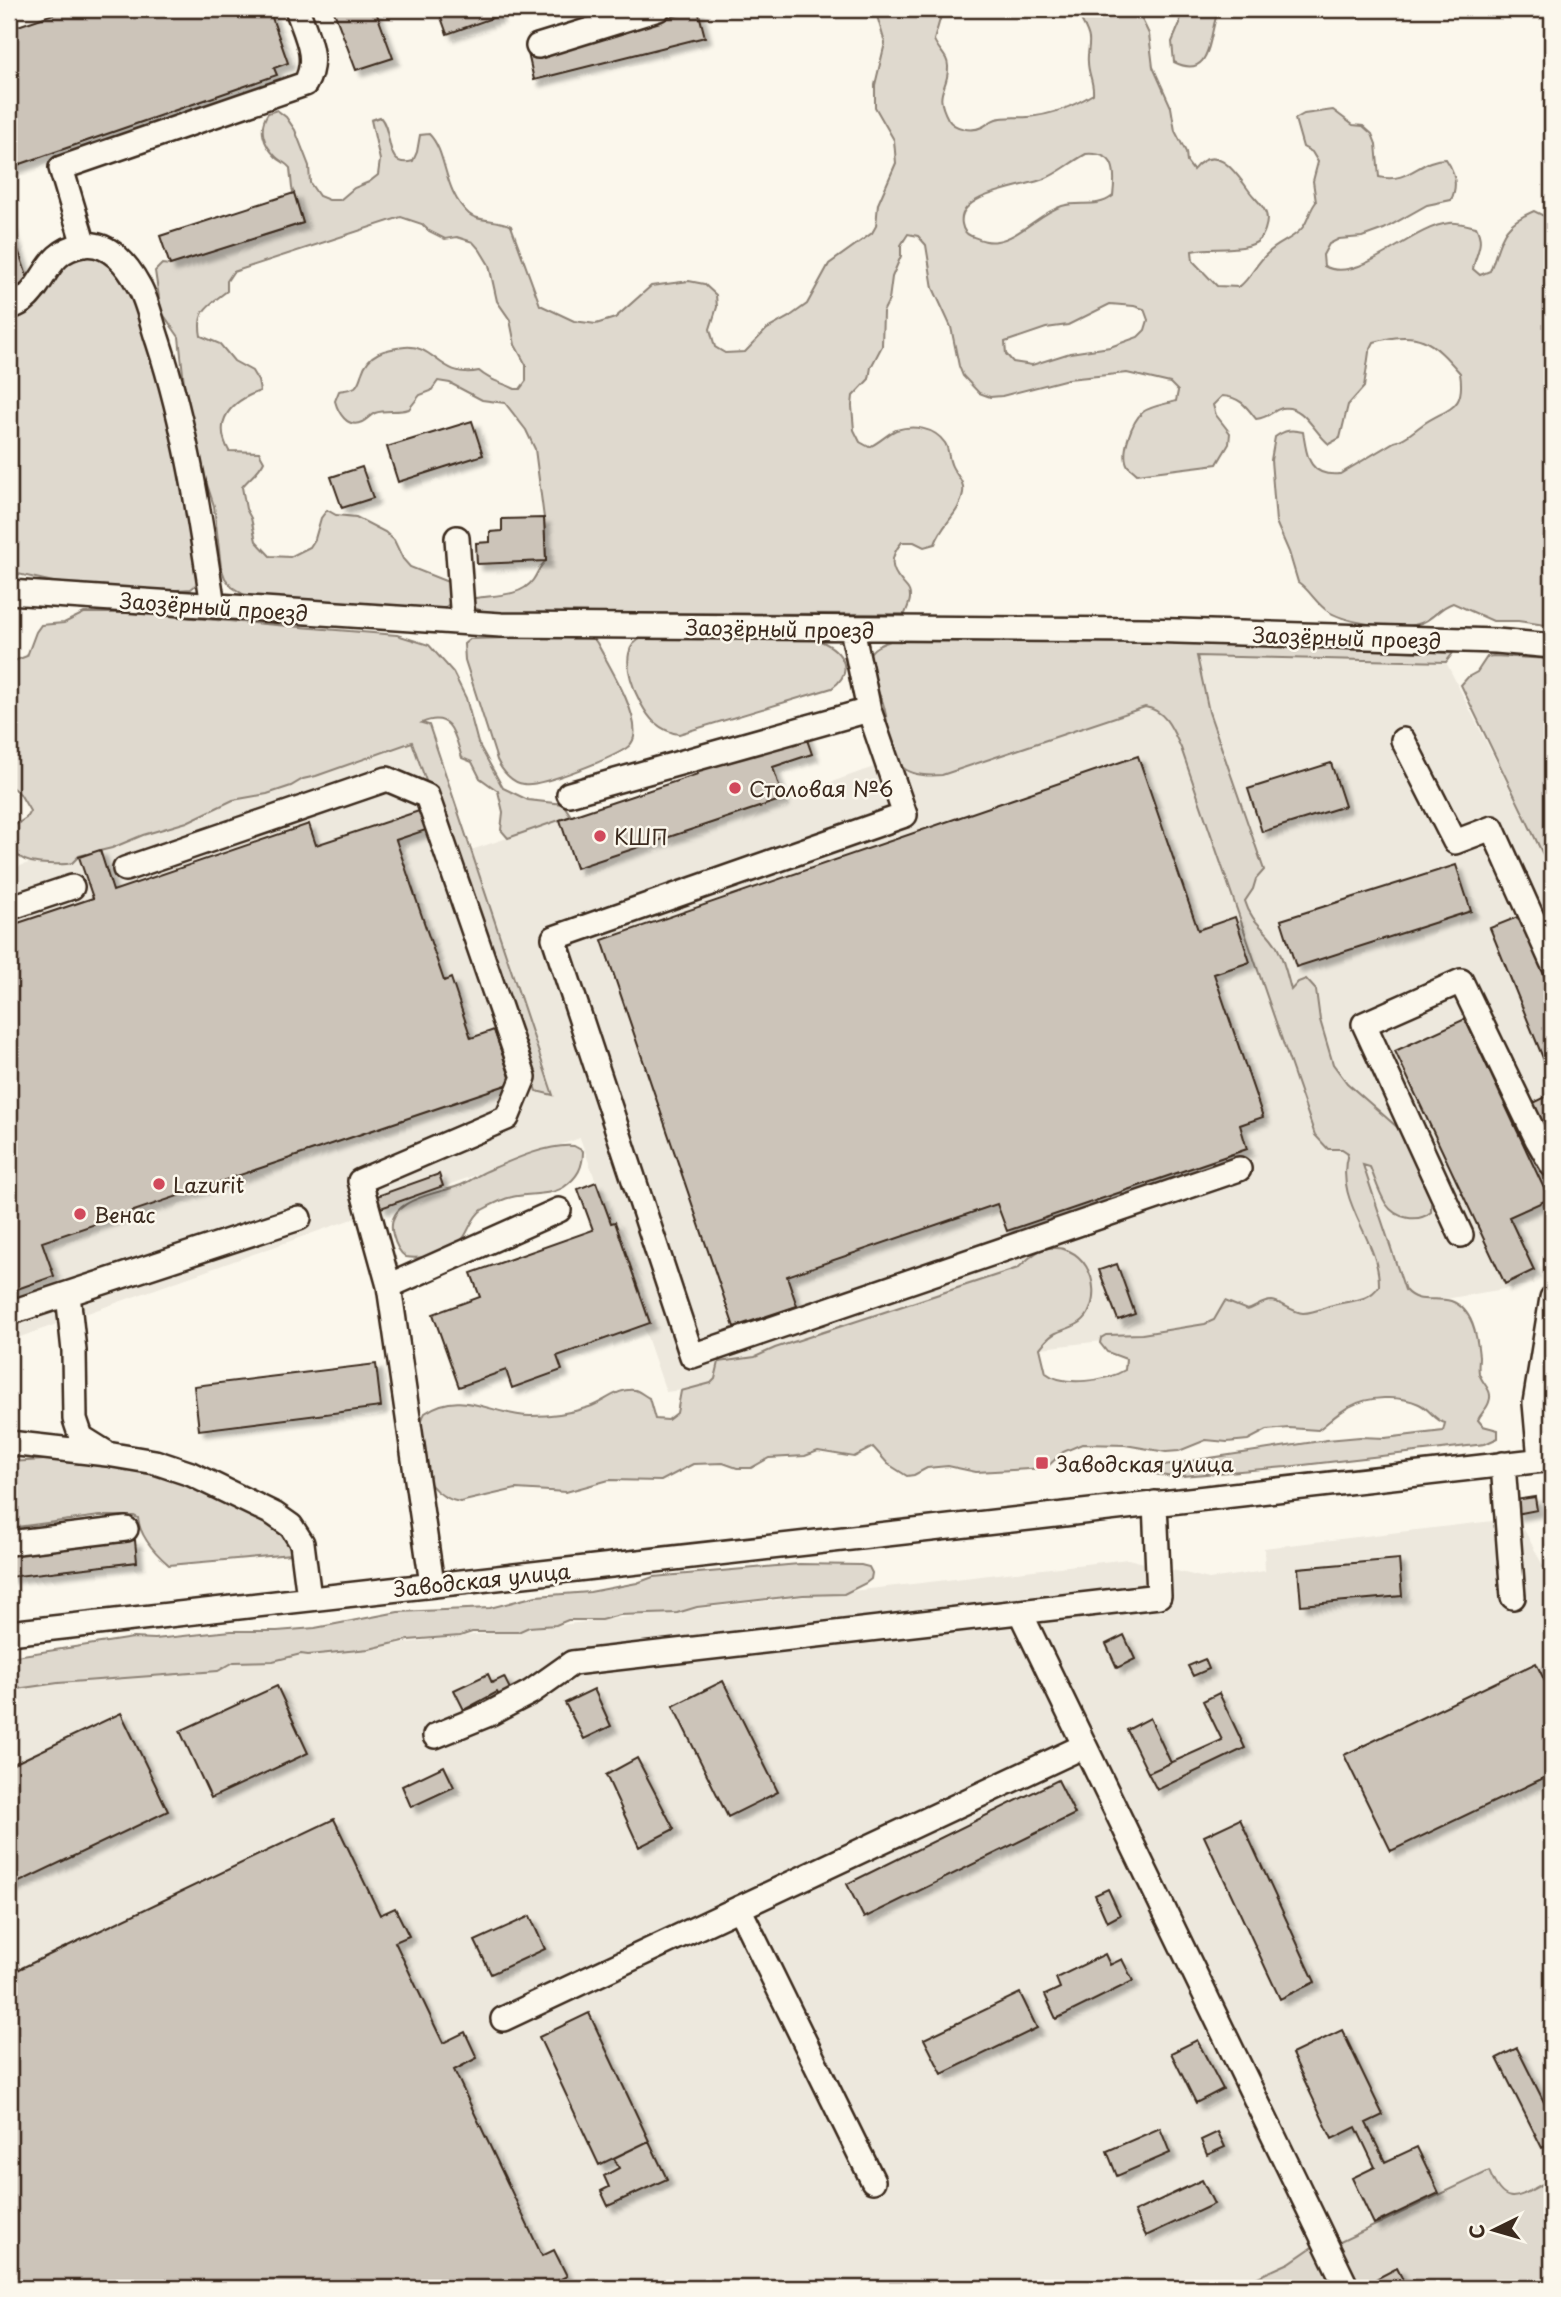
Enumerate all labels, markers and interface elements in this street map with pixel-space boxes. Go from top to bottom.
street label: Заозёрный проезд [119,583,309,629]
street label: Заозёрный проезд [685,610,875,646]
street label: Заозёрный проезд [1252,618,1442,656]
place label: Столовая №6 [749,772,893,804]
marker: Столовая №6 [727,780,743,796]
place label: КШП [614,820,668,852]
marker: КШП [592,828,608,844]
place label: Lazurit [173,1168,244,1200]
marker: Lazurit [151,1176,167,1192]
place label: Венас [94,1198,156,1230]
marker: Венас [72,1206,88,1222]
place label: Заводская улица [1056,1447,1234,1479]
marker: Заводская улица [1034,1455,1050,1471]
street label: Заводская улица [392,1554,573,1604]
north arrow [1460,2196,1530,2266]
text: С [1461,2223,1491,2240]

